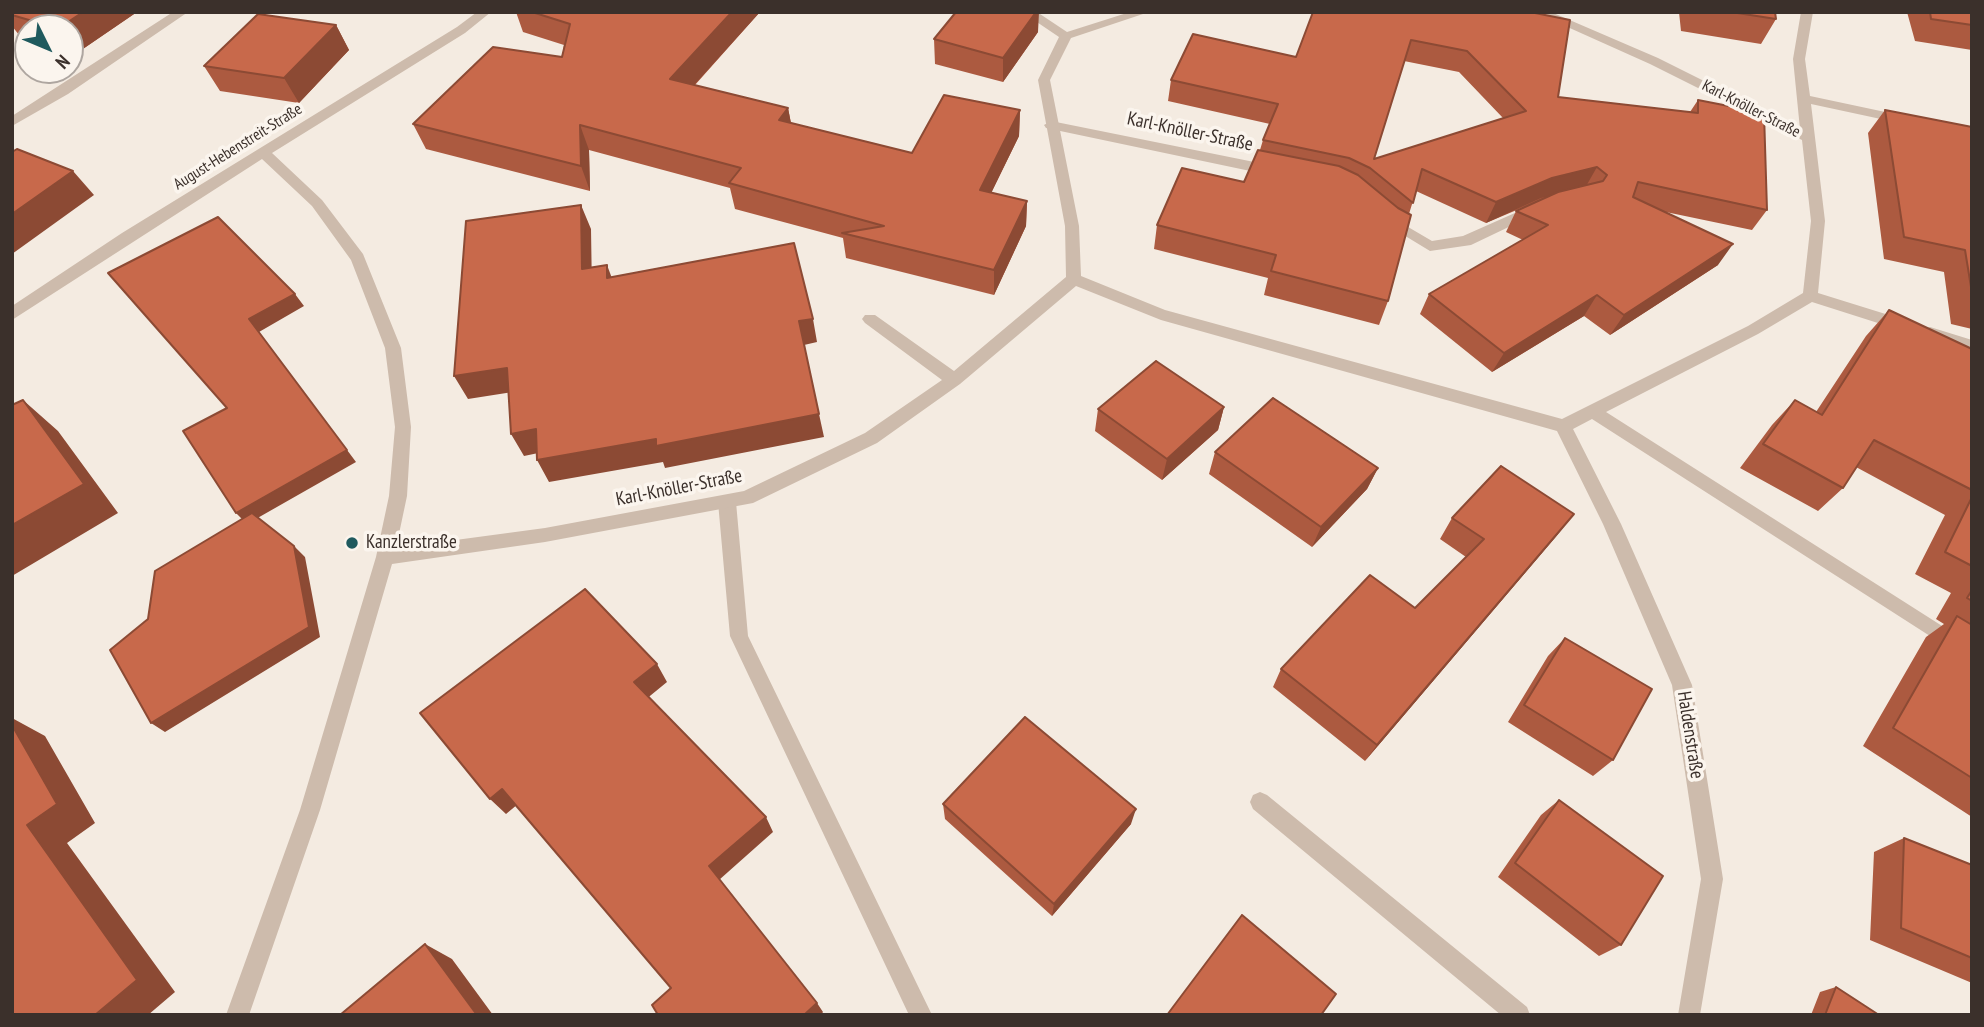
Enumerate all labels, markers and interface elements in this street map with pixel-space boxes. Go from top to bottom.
north arrow [14,14,84,84]
text: N [51,50,75,74]
street label: Karl-Knöller-Straße [1699,76,1803,142]
street label: August-Hebenstreit-Straße [170,100,306,194]
street label: Karl-Knöller-Straße [1125,108,1255,156]
street label: Karl-Knöller-Straße [614,465,744,511]
place label: Kanzlerstraße [366,532,457,554]
marker: Kanzlerstraße [344,535,360,551]
street label: Haldenstraße [1672,690,1708,780]

